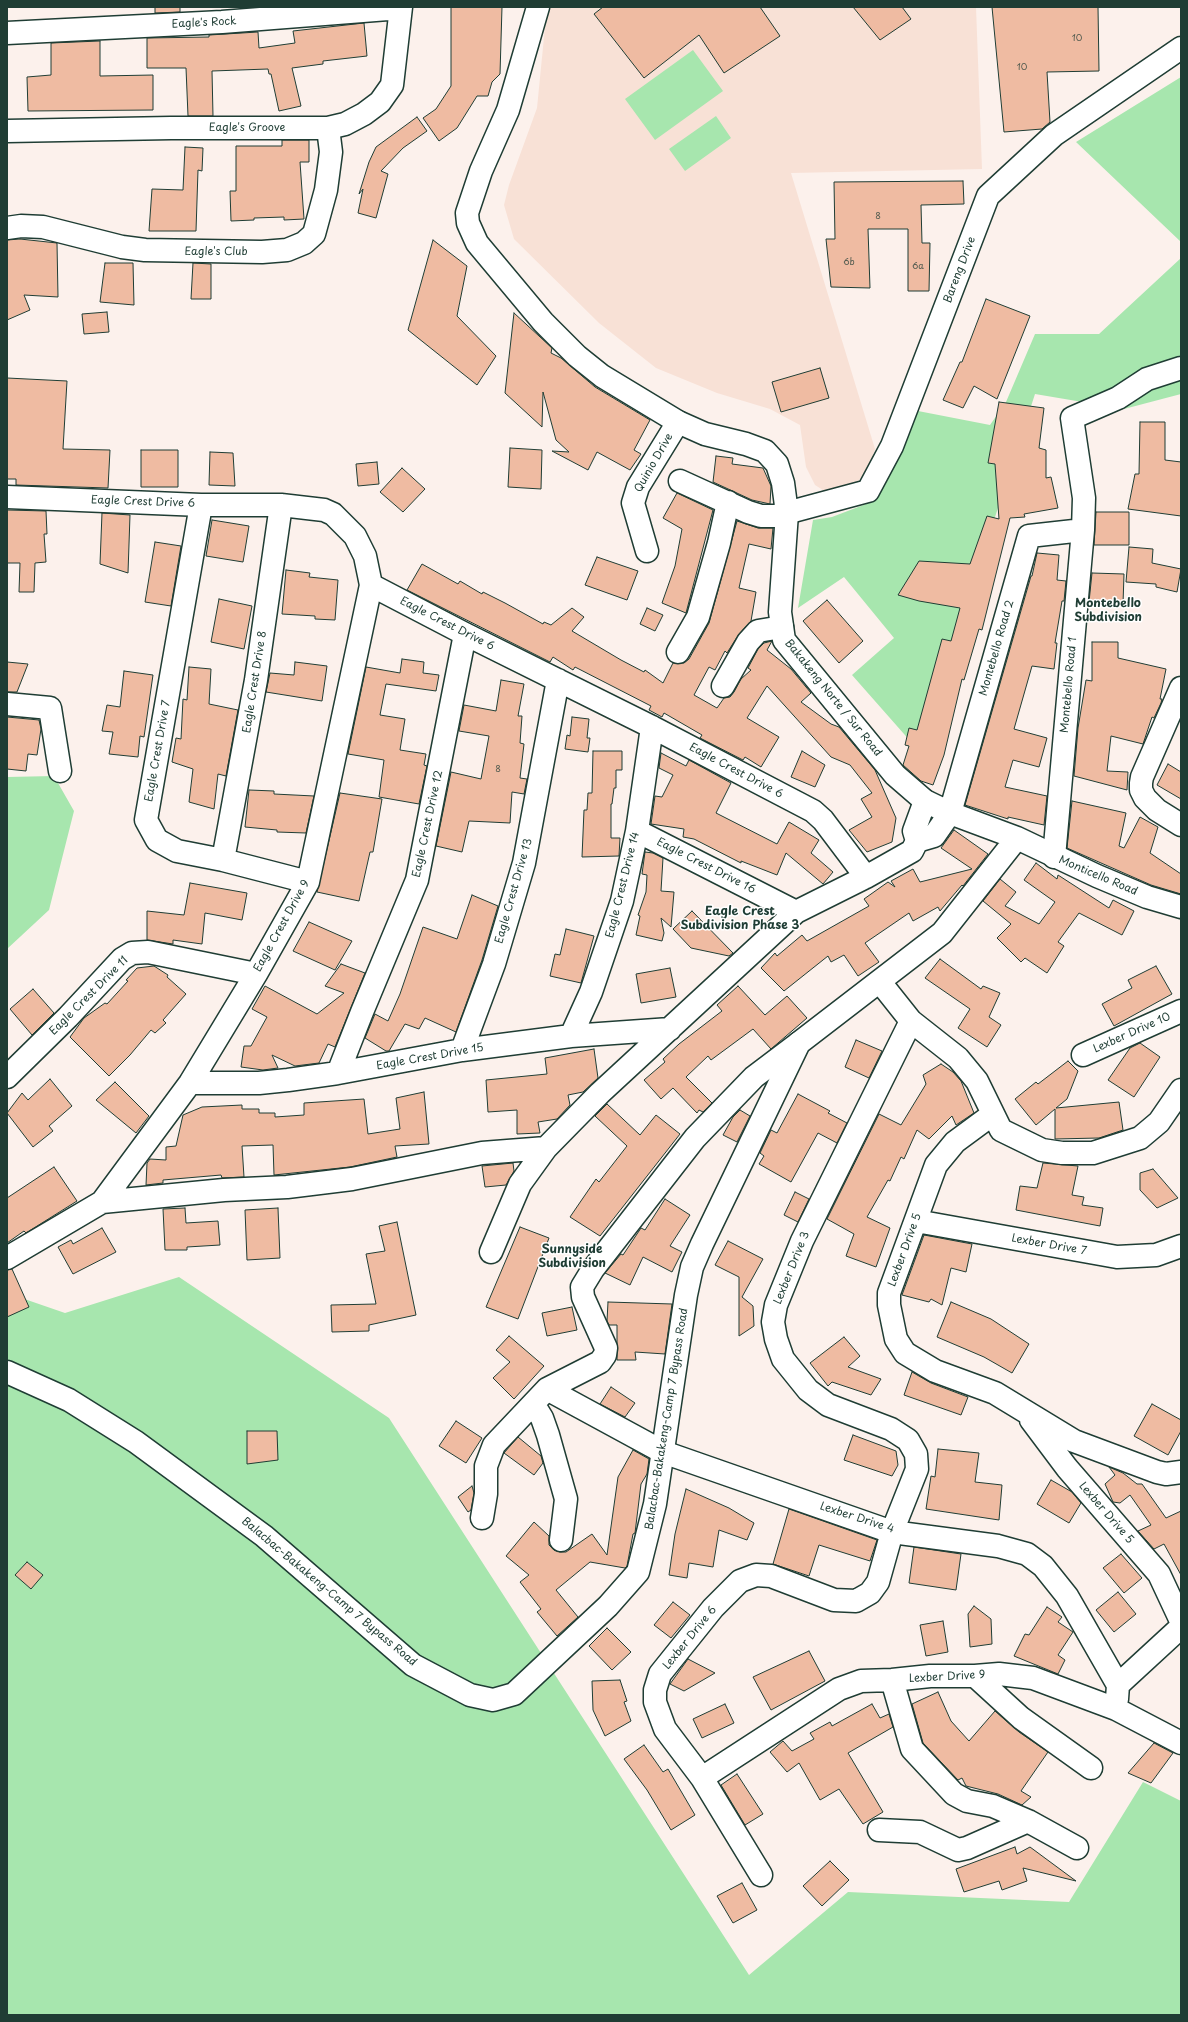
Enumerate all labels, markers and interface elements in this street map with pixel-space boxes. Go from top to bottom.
street label: Eagle's Rock [171,15,237,31]
house number: 10 [1072,34,1082,44]
house number: 10 [1017,63,1027,73]
street label: Eagle's Groove [209,121,285,135]
house number: 8 [875,212,881,222]
street label: Bareng Drive [941,235,979,305]
street label: Eagle's Club [185,245,247,259]
house number: 6b [843,258,855,268]
house number: 6a [912,262,924,272]
street label: Quinio Drive [632,431,676,495]
street label: Eagle Crest Drive 6 [91,494,195,510]
street label: Eagle Crest Drive 6 [398,594,496,654]
district label: Montebello Subdivision [1074,597,1142,625]
street label: Montebello Road 2 [977,599,1017,697]
street label: Eagle Crest Drive 8 [240,630,270,734]
street label: Montebello Road 1 [1058,636,1080,734]
street label: Bakakeng Norte / Sur Road [782,637,884,759]
street label: Eagle Crest Drive 7 [143,699,173,803]
street label: Eagle Crest Drive 6 [687,741,785,801]
house number: 8 [495,765,501,775]
street label: Eagle Crest Drive 12 [410,769,446,879]
street label: Eagle Crest Drive 14 [603,831,643,939]
street label: Eagle Crest Drive 16 [654,835,758,897]
street label: Eagle Crest Drive 13 [493,837,535,945]
street label: Monticello Road [1057,853,1139,899]
street label: Eagle Crest Drive 9 [251,878,313,974]
district label: Eagle Crest Subdivision Phase 3 [681,905,799,933]
street label: Eagle Crest Drive 11 [47,954,131,1038]
street label: Lexber Drive 10 [1091,1010,1173,1056]
street label: Eagle Crest Drive 15 [375,1041,485,1073]
street label: Lexber Drive 5 [886,1212,924,1288]
street label: Lexber Drive 3 [771,1230,813,1306]
street label: Lexber Drive 7 [1010,1232,1088,1258]
district label: Sunnyside Subdivision [538,1243,606,1271]
street label: Balacbac-Bakakeng-Camp 7 Bypass Road [643,1307,691,1531]
street label: Lexber Drive 5 [1076,1480,1136,1546]
street label: Lexber Drive 4 [818,1500,896,1536]
street label: Balacbac-Bakakeng-Camp 7 Bypass Road [239,1515,419,1669]
street label: Lexber Drive 6 [660,1604,720,1672]
street label: Lexber Drive 9 [908,1668,986,1686]

